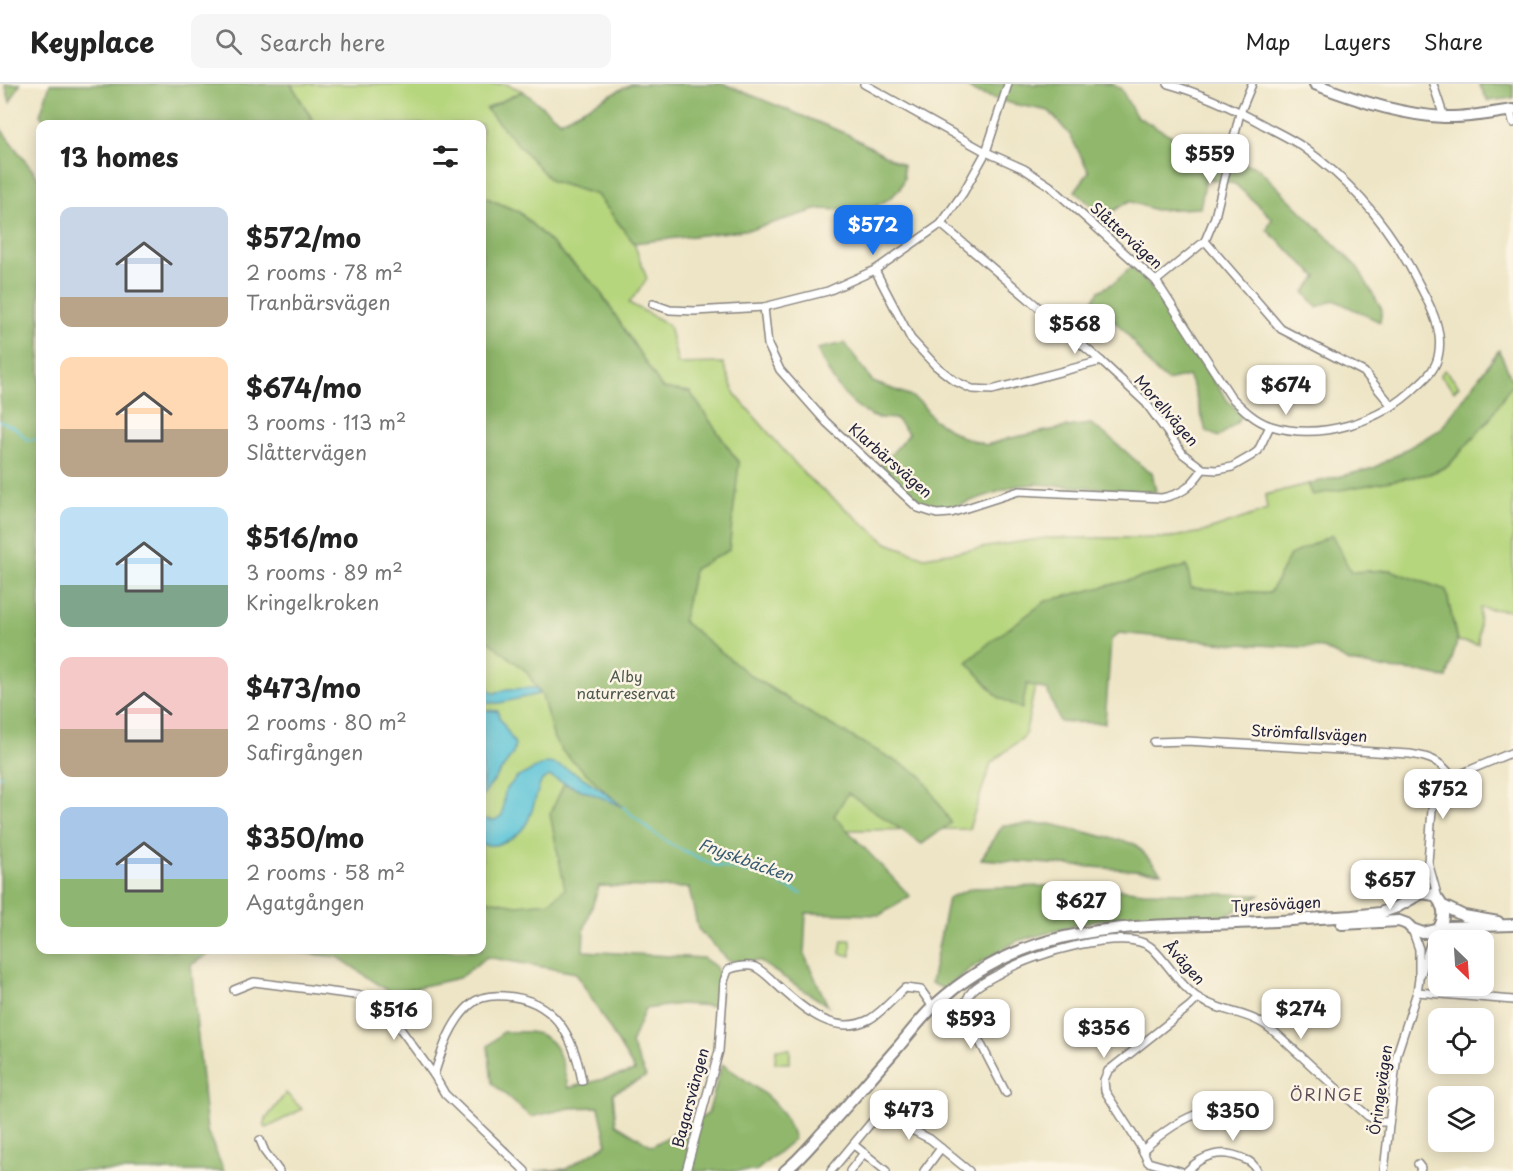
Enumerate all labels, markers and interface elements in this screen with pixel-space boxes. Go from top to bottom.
search box [191,14,611,68]
text: Keyplace [30,20,155,63]
icon: search [212,25,245,58]
text: Search here [260,25,385,58]
text: Map [1246,25,1290,57]
text: Layers [1323,25,1391,57]
text: Share [1424,25,1483,57]
pin: $559 [1174,134,1246,185]
text: 13 homes [60,137,178,176]
text: $559 [1185,138,1235,168]
icon: filters [429,140,462,173]
street label: Slåttervägen [1086,196,1168,274]
pin: $572 [837,205,909,256]
text: $572 [848,209,898,239]
text: $572/mo [246,218,361,257]
icon: home [108,231,180,303]
text: 2 rooms · 78 m² [246,257,403,287]
text: Tranbärsvägen [246,287,391,317]
pin: $568 [1039,304,1111,355]
text: $568 [1049,308,1101,338]
pin: $674 [1250,365,1322,416]
text: $674/mo [246,368,362,407]
street label: Morellvägen [1130,369,1205,451]
text: $674 [1261,369,1311,399]
icon: home [108,381,180,453]
text: 3 rooms · 113 m² [246,407,406,437]
street label: Klarbärsvägen [844,417,938,503]
text: Slåttervägen [246,437,367,467]
text: $516/mo [246,518,358,557]
icon: home [108,531,180,603]
text: 3 rooms · 89 m² [246,557,403,587]
text: Kringelkroken [246,587,379,617]
park label: Alby naturreservat [577,664,675,704]
text: $473/mo [246,668,361,707]
icon: home [108,681,180,753]
text: 2 rooms · 80 m² [246,707,407,737]
street label: Strömfallsvägen [1250,718,1368,747]
text: Safirgången [246,737,363,767]
pin: $752 [1407,769,1479,820]
text: $752 [1418,773,1468,803]
text: $350/mo [246,818,364,857]
icon: home [108,831,180,903]
water label: Fnyskbäcken [696,831,798,888]
text: 2 rooms · 58 m² [246,857,405,887]
pin: $657 [1354,860,1426,911]
text: $657 [1365,864,1415,894]
pin: $627 [1045,881,1117,932]
text: $627 [1056,885,1106,915]
text: Agatgången [246,887,365,917]
street label: Tyresövägen [1230,890,1322,917]
north arrow [1428,930,1494,996]
map controls [1428,930,1494,1152]
street label: Åvägen [1159,935,1211,989]
pin: $274 [1265,989,1337,1040]
pin: $516 [358,990,430,1041]
text: $274 [1276,993,1326,1023]
text: $516 [370,994,418,1024]
pin: $593 [935,999,1007,1050]
text: $593 [946,1003,996,1033]
pin: $356 [1068,1008,1140,1059]
button: locate [1428,1008,1494,1074]
text: $356 [1078,1012,1130,1042]
street label: Öringevägen [1362,1043,1397,1136]
street label: Bagarsvängen [665,1045,714,1150]
district label: ÖRINGE [1290,1082,1364,1106]
button: layers [1428,1086,1494,1152]
pin: $473 [873,1090,945,1141]
pin: $350 [1197,1091,1269,1142]
text: $473 [884,1094,934,1124]
text: $350 [1206,1095,1260,1125]

